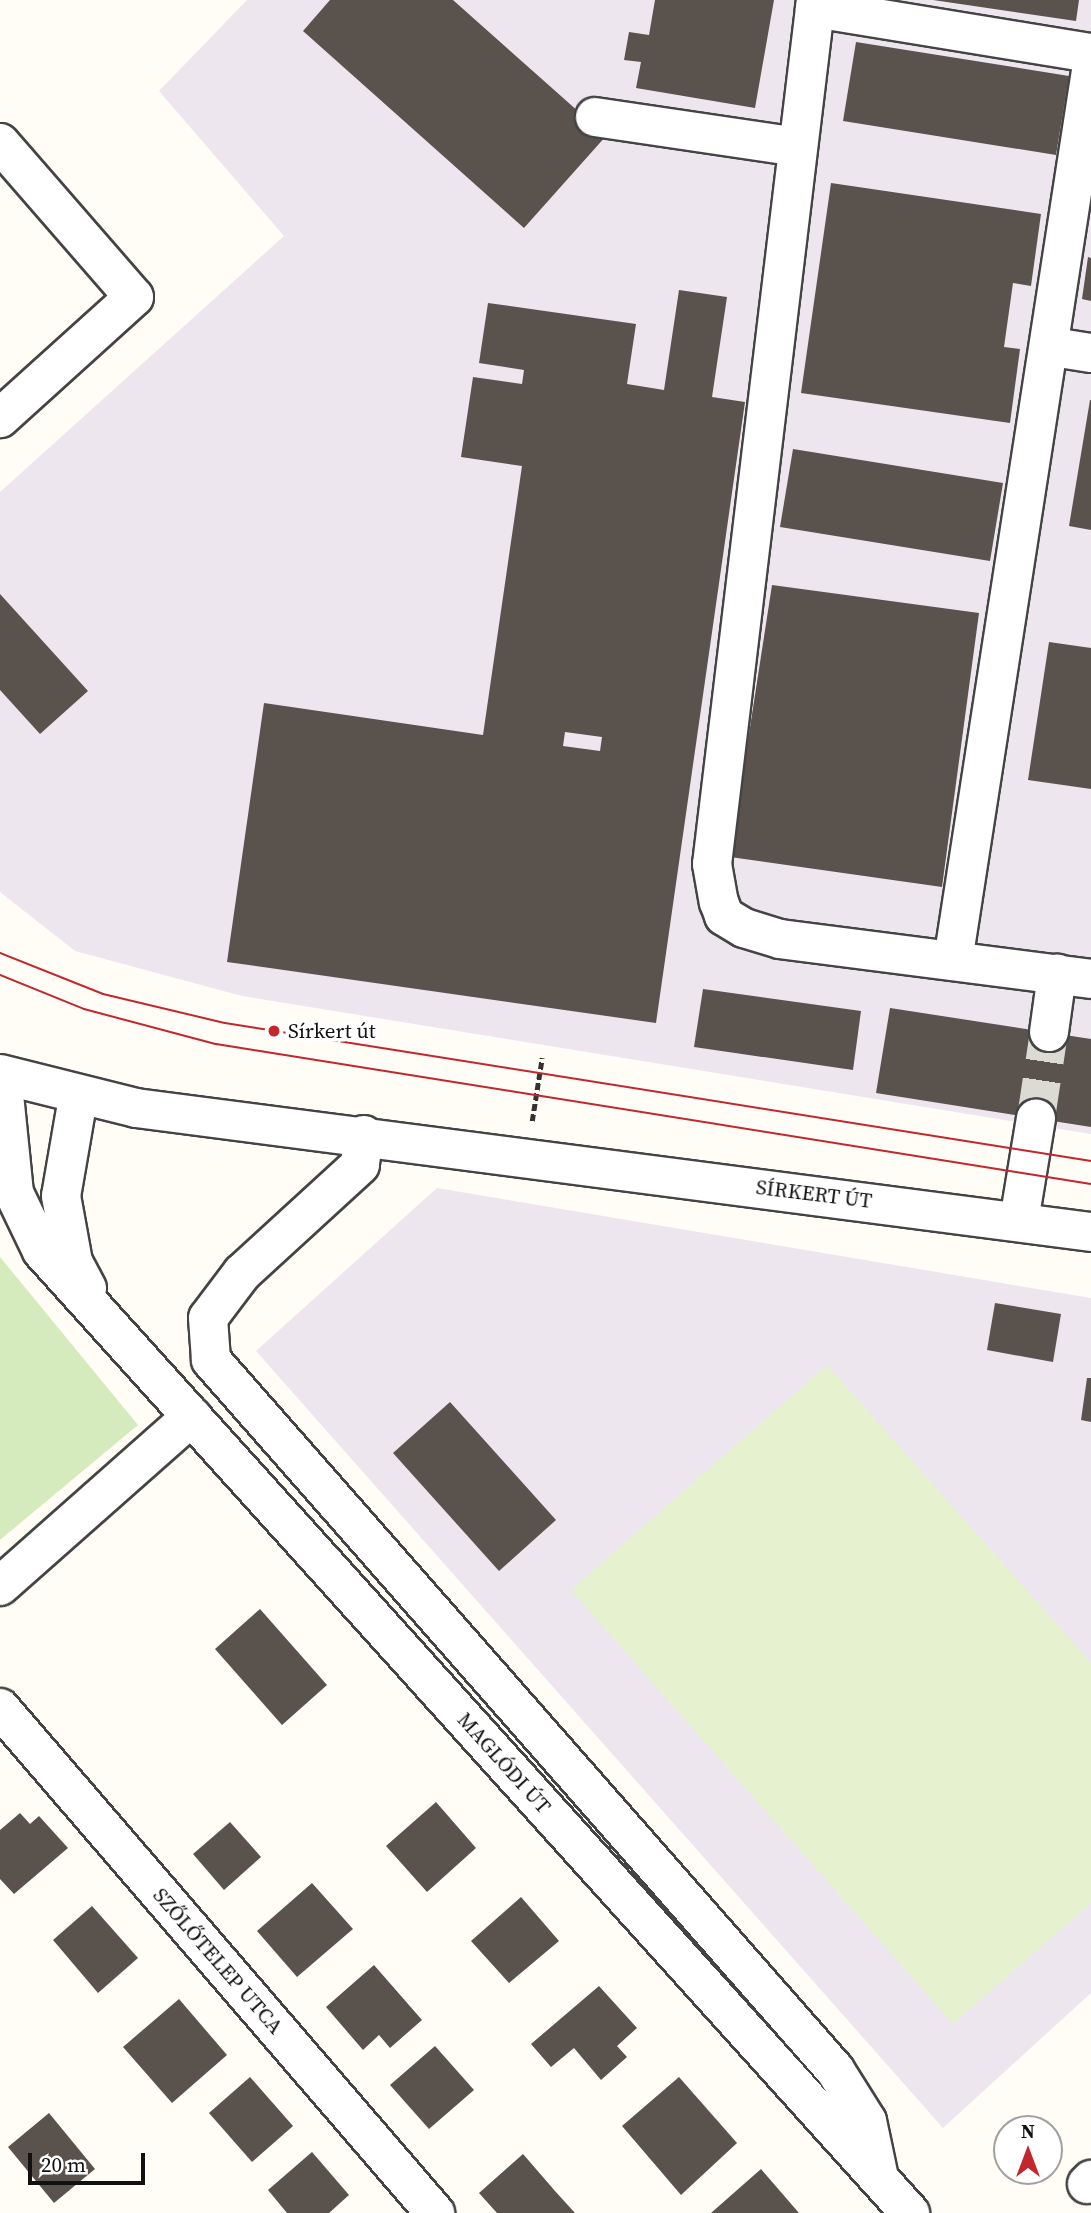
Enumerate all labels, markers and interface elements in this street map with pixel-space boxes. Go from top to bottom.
place label: Sírkert út [288,1018,376,1044]
marker: Sírkert út [266,1023,282,1039]
street label: SÍRKERT ÚT [754,1174,874,1214]
street label: MAGLÓDI ÚT [452,1707,556,1819]
street label: SZŐLŐTELEP UTCA [148,1883,288,2039]
north arrow [993,2115,1063,2185]
text: N [1021,2118,1035,2144]
scale bar [32,2140,149,2184]
text: 20 m [41,2150,86,2179]

